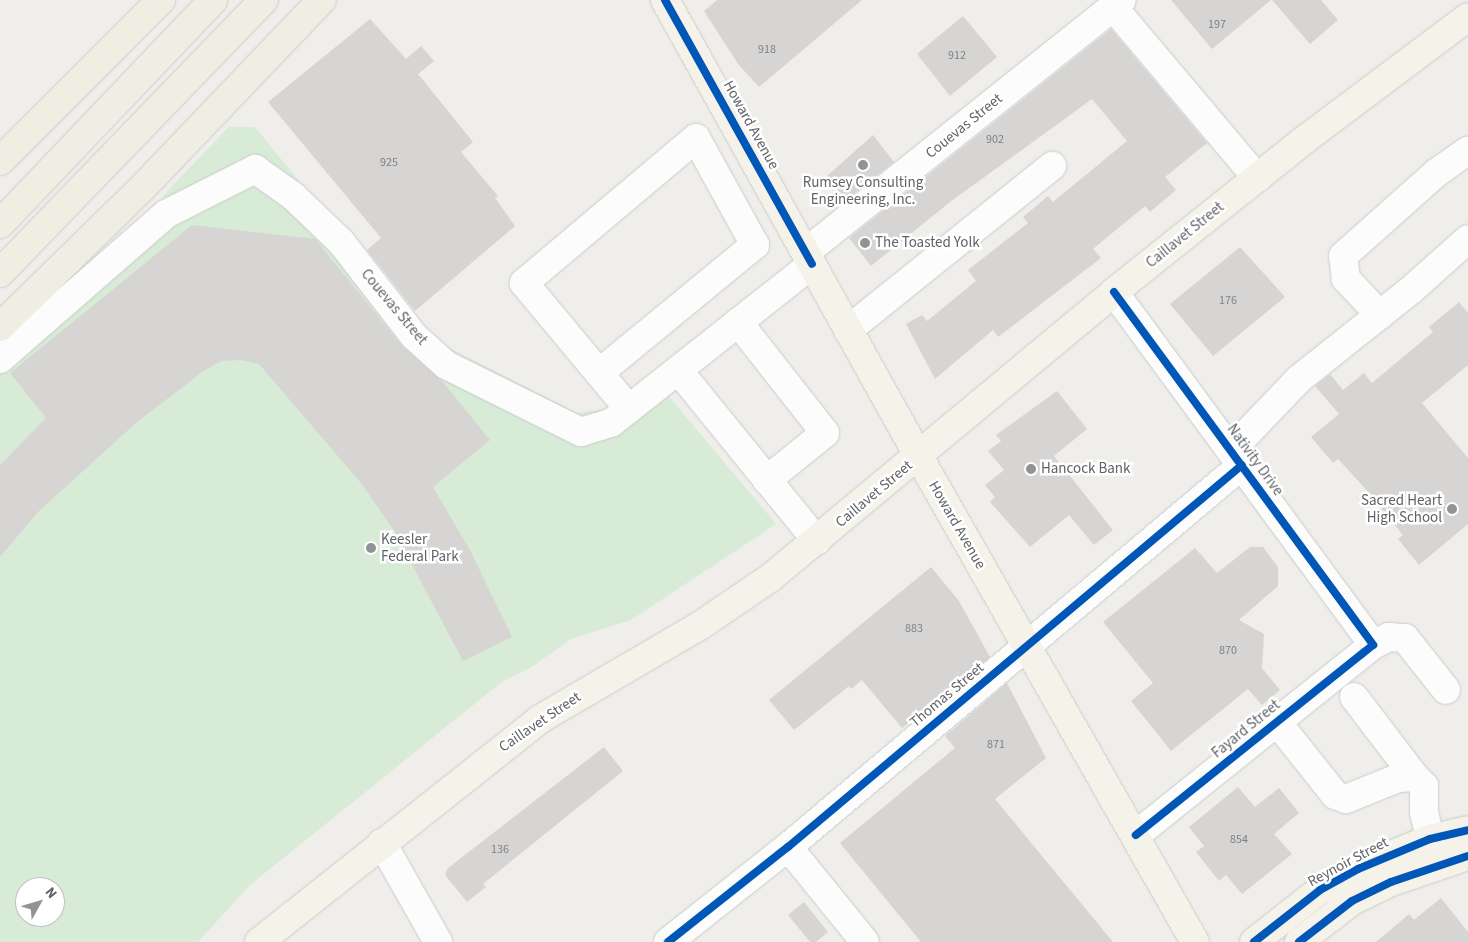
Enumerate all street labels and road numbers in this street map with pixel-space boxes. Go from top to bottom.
street label: Howard Avenue [719,77,783,173]
street label: Couevas Street [922,90,1006,162]
street label: Caillavet Street [1142,198,1228,272]
street label: Couevas Street [357,265,431,349]
street label: Nativity Drive [1223,421,1287,499]
street label: Caillavet Street [832,457,916,531]
street label: Howard Avenue [925,478,989,572]
street label: Thomas Street [906,659,988,731]
street label: Caillavet Street [496,688,584,756]
street label: Fayard Street [1208,696,1284,762]
street label: Reynoir Street [1305,833,1391,891]

